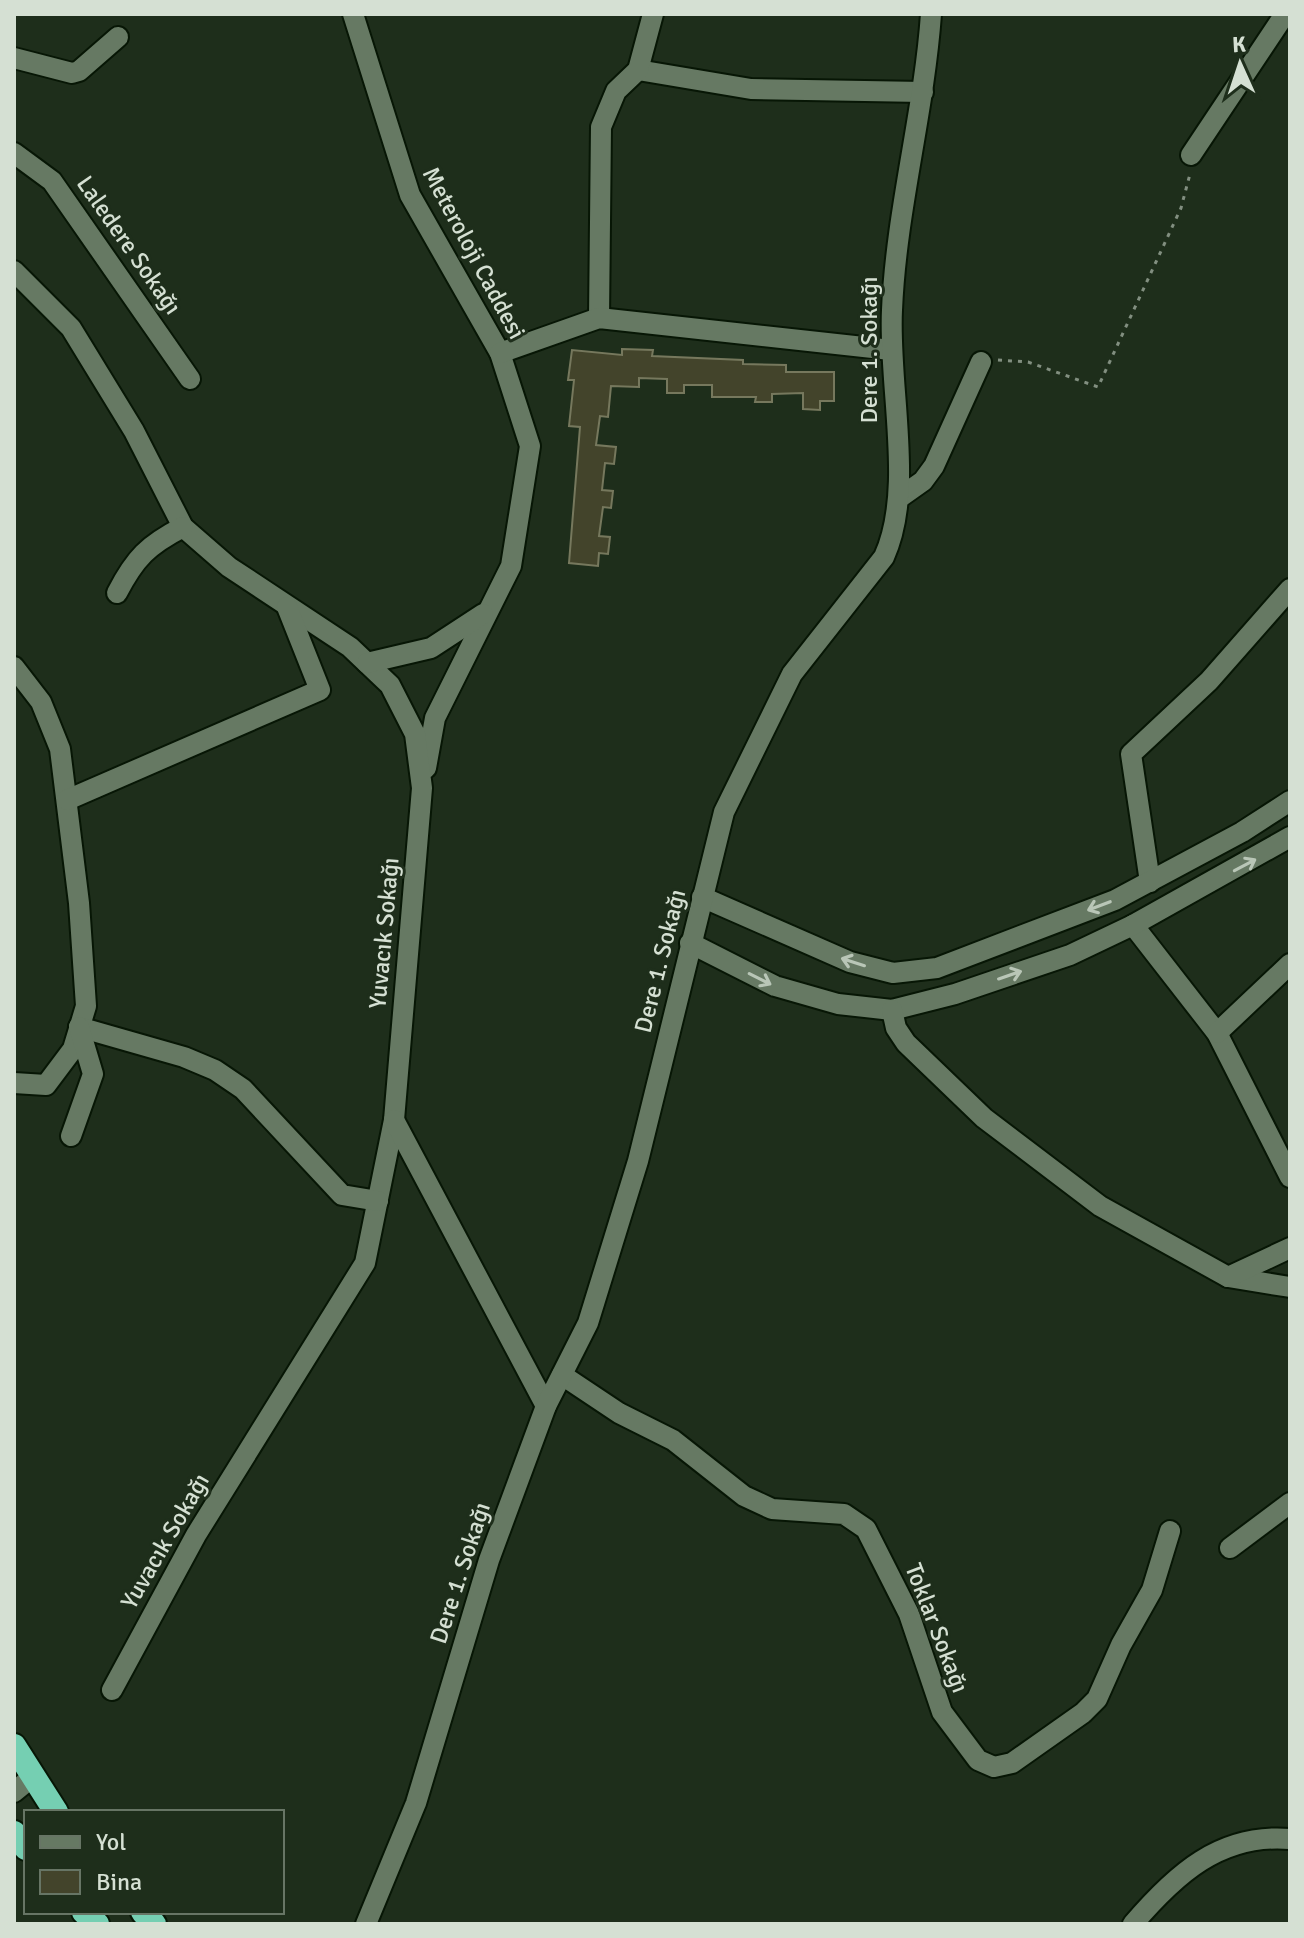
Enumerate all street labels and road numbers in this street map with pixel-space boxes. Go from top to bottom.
street label: Meteroloji Caddesi [416,162,532,344]
street label: Laledere Sokağı [70,170,188,320]
street label: Dere 1. Sokağı [854,277,884,423]
street label: Yuvacık Sokağı [362,856,406,1010]
street label: Dere 1. Sokağı [628,886,692,1036]
street label: Yuvacık Sokağı [114,1468,216,1614]
street label: Dere 1. Sokağı [423,1499,497,1647]
street label: Toklar Sokağı [899,1559,975,1697]

